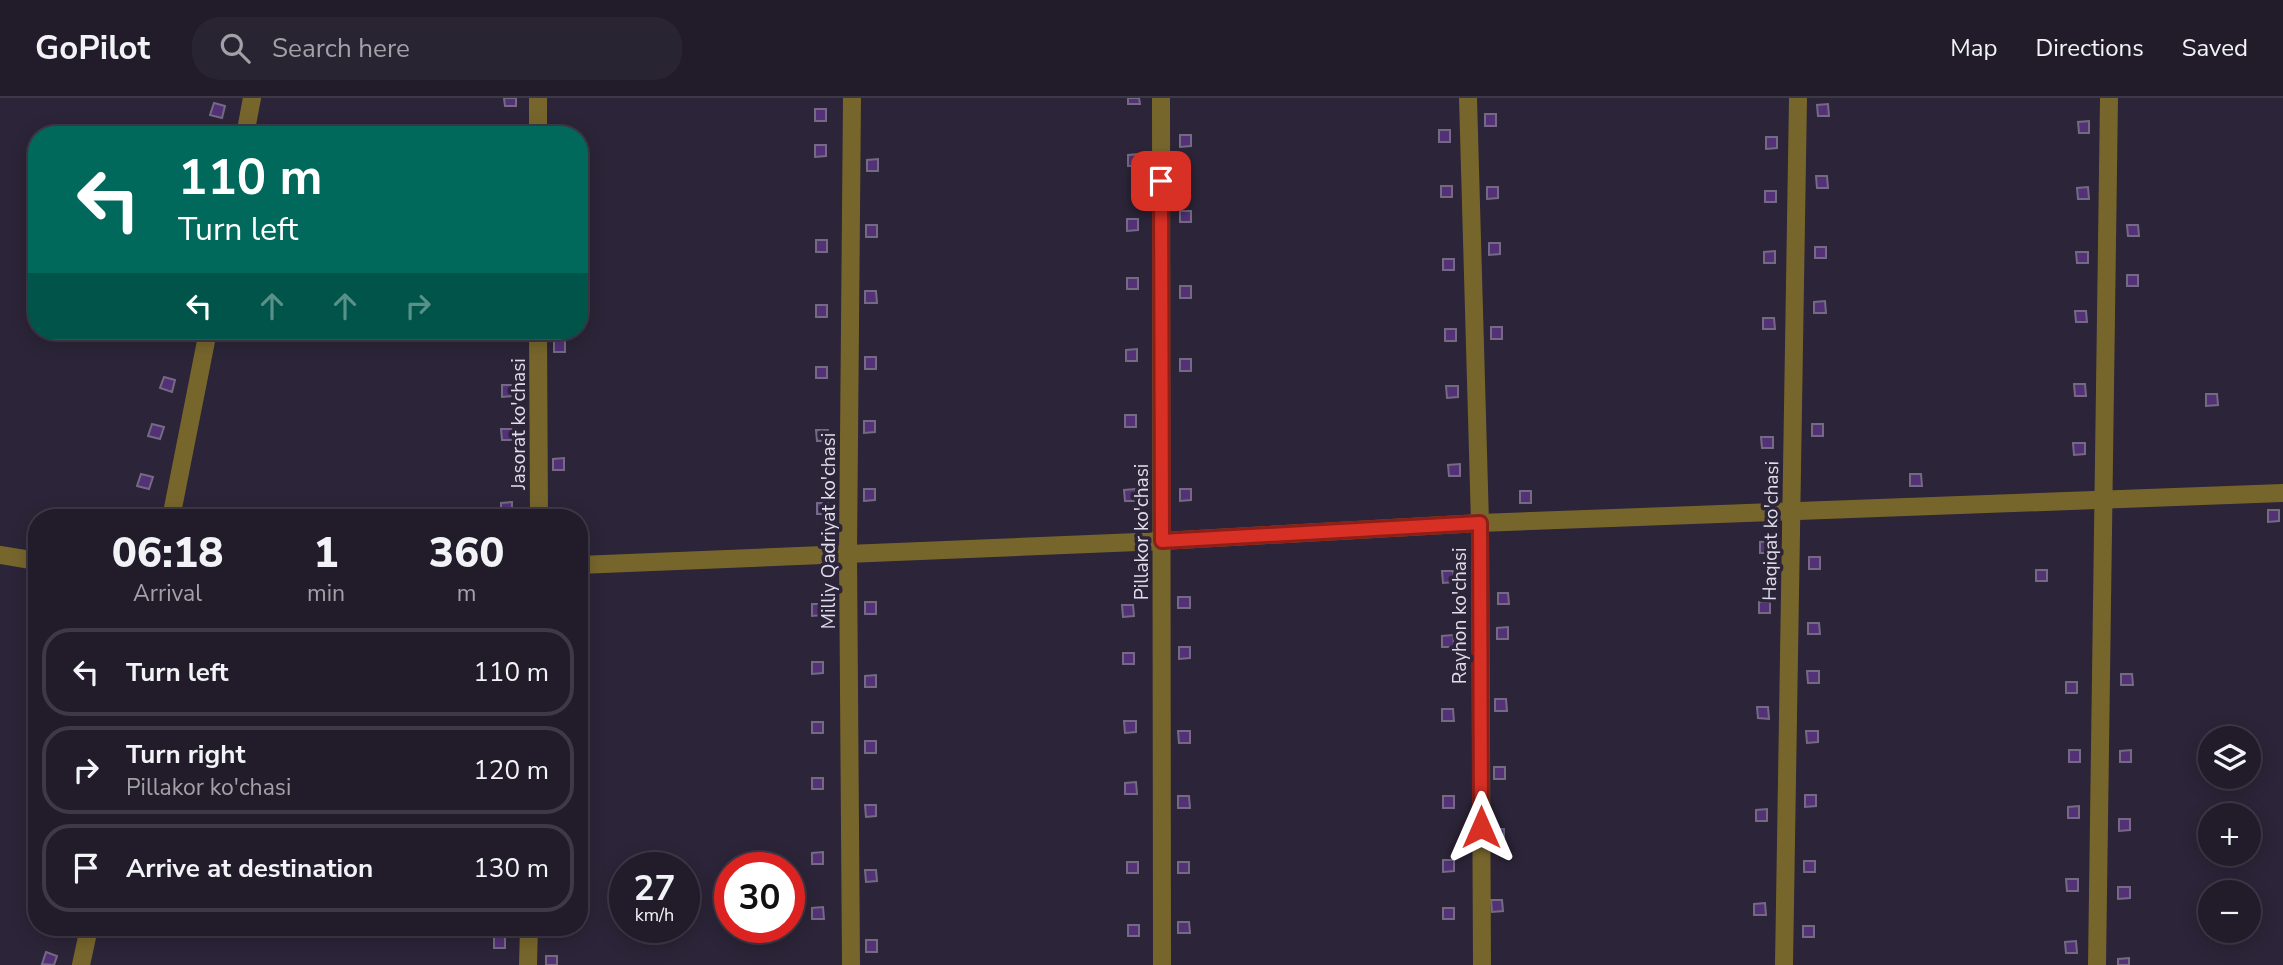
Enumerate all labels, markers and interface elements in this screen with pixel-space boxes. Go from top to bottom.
search box [192,17,682,80]
text: GoPilot [35,26,150,71]
icon: search [216,29,254,67]
text: Search here [272,31,410,66]
text: Map [1950,32,1997,64]
text: Directions [2035,32,2144,64]
text: Saved [2182,32,2248,64]
text: 110 m [178,144,322,211]
pin [1131,151,1191,211]
icon: left [63,154,154,245]
icon: arrive [1142,162,1180,200]
text: Turn left [178,208,298,251]
icon: left [180,287,218,325]
icon: ahead [253,287,291,325]
icon: ahead [326,287,364,325]
icon: right [399,287,437,325]
street label: Jasorat ko'chasi [506,358,532,491]
street label: Milliy Qadriyat ko'chasi [816,433,842,629]
street label: Haqiqat ko'chasi [1757,461,1785,601]
street label: Pillakor ko'chasi [1129,464,1155,600]
text: 06:18 [112,525,223,582]
text: 1 [313,525,339,582]
text: 360 [429,525,504,582]
street label: Rayhon ko'chasi [1447,548,1473,684]
text: Arrival [133,578,202,609]
text: min [307,578,345,609]
text: m [457,578,476,609]
icon: left [67,653,105,691]
text: Turn left [126,655,229,690]
text: 110 m [473,655,549,690]
map controls [2198,726,2261,943]
button: layers [2198,726,2261,789]
text: Turn right [126,737,245,772]
icon: right [67,751,105,789]
text: 120 m [473,753,549,788]
text: Pillakor ko'chasi [126,772,291,803]
position arrow [1444,790,1518,864]
button: + [2198,803,2261,866]
icon: arrive [67,849,105,887]
text: Arrive at destination [126,851,373,886]
text: 130 m [473,851,549,886]
speed limit sign: 30 [714,852,805,943]
text: 27 [633,865,676,912]
button: − [2198,880,2261,943]
text: km/h [635,903,674,927]

